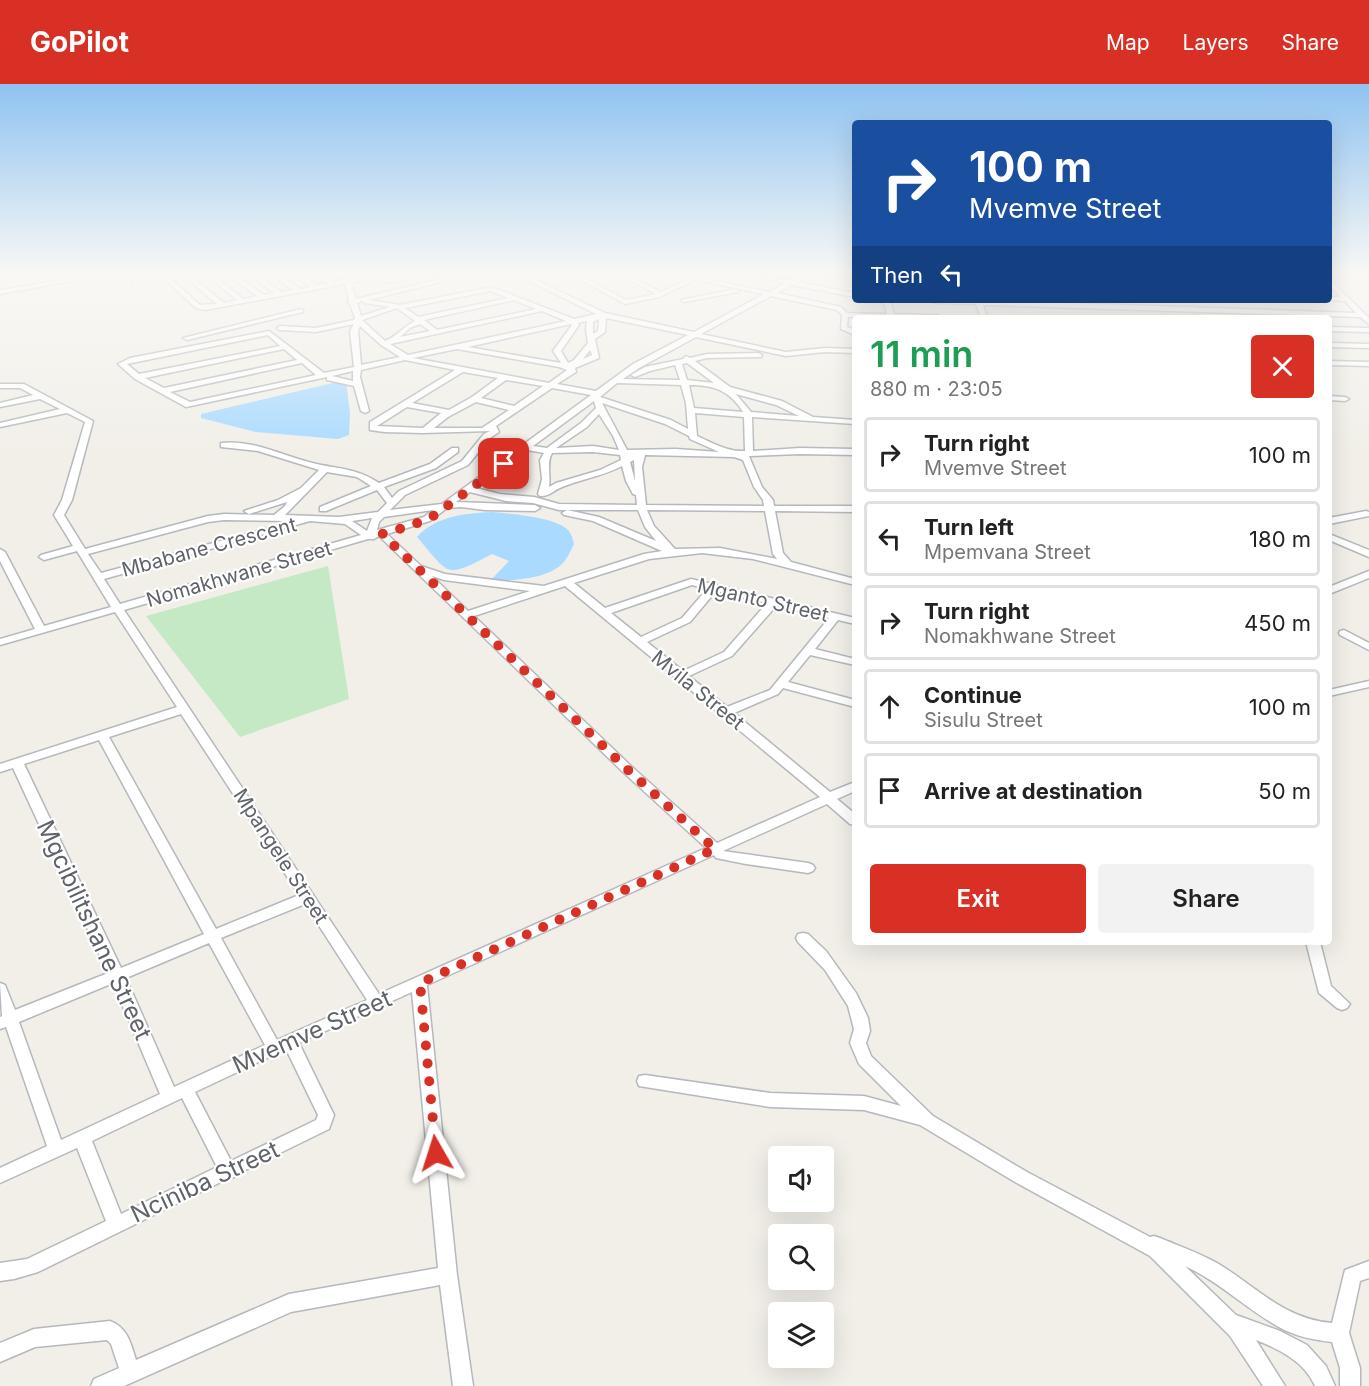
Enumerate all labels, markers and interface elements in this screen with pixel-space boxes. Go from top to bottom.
text: GoPilot [30,25,129,59]
text: Map [1106,30,1150,55]
text: Layers [1183,30,1249,55]
text: Share [1282,30,1339,55]
text: 100 m [969,141,1092,192]
icon: right [870,144,948,222]
text: Mvemve Street [969,192,1161,225]
icon: left [935,258,968,291]
text: Then [870,262,923,288]
text: 11 min [870,332,973,376]
button: close [1251,335,1314,398]
text: 880 m · 23:05 [870,377,1003,401]
text: Turn right [924,430,1030,456]
pin [478,438,529,489]
icon: right [873,438,906,471]
text: 100 m [1249,442,1311,468]
icon: arrive [487,447,520,480]
text: Mvemve Street [924,456,1066,480]
street label: Mbabane Crescent [119,512,299,582]
text: Turn left [924,514,1014,540]
icon: left [873,522,906,555]
text: 180 m [1249,526,1311,552]
street label: Nomakhwane Street [144,536,335,612]
text: Mpemvana Street [924,540,1091,564]
street label: Mganto Street [695,573,831,627]
text: Turn right [924,598,1030,624]
icon: right [873,606,906,639]
text: 450 m [1244,610,1311,636]
text: Nomakhwane Street [924,624,1116,648]
street label: Mvila Street [647,645,750,735]
text: Continue [924,682,1022,708]
icon: ahead [873,690,906,723]
text: 100 m [1249,694,1311,720]
text: Sisulu Street [924,708,1043,732]
icon: arrive [873,774,906,807]
text: Arrive at destination [924,778,1143,804]
text: 50 m [1258,778,1311,804]
street label: Mpangele Street [228,784,334,928]
street label: Mgcibilitshane Street [31,816,158,1044]
button: Exit [870,864,1086,933]
button: Share [1098,864,1314,933]
street label: Mvemve Street [228,983,396,1080]
position arrow [404,1121,468,1185]
street label: Nciniba Street [126,1134,284,1229]
map controls [768,1146,834,1368]
button: sound [768,1146,834,1212]
button: search [768,1224,834,1290]
button: layers [768,1302,834,1368]

